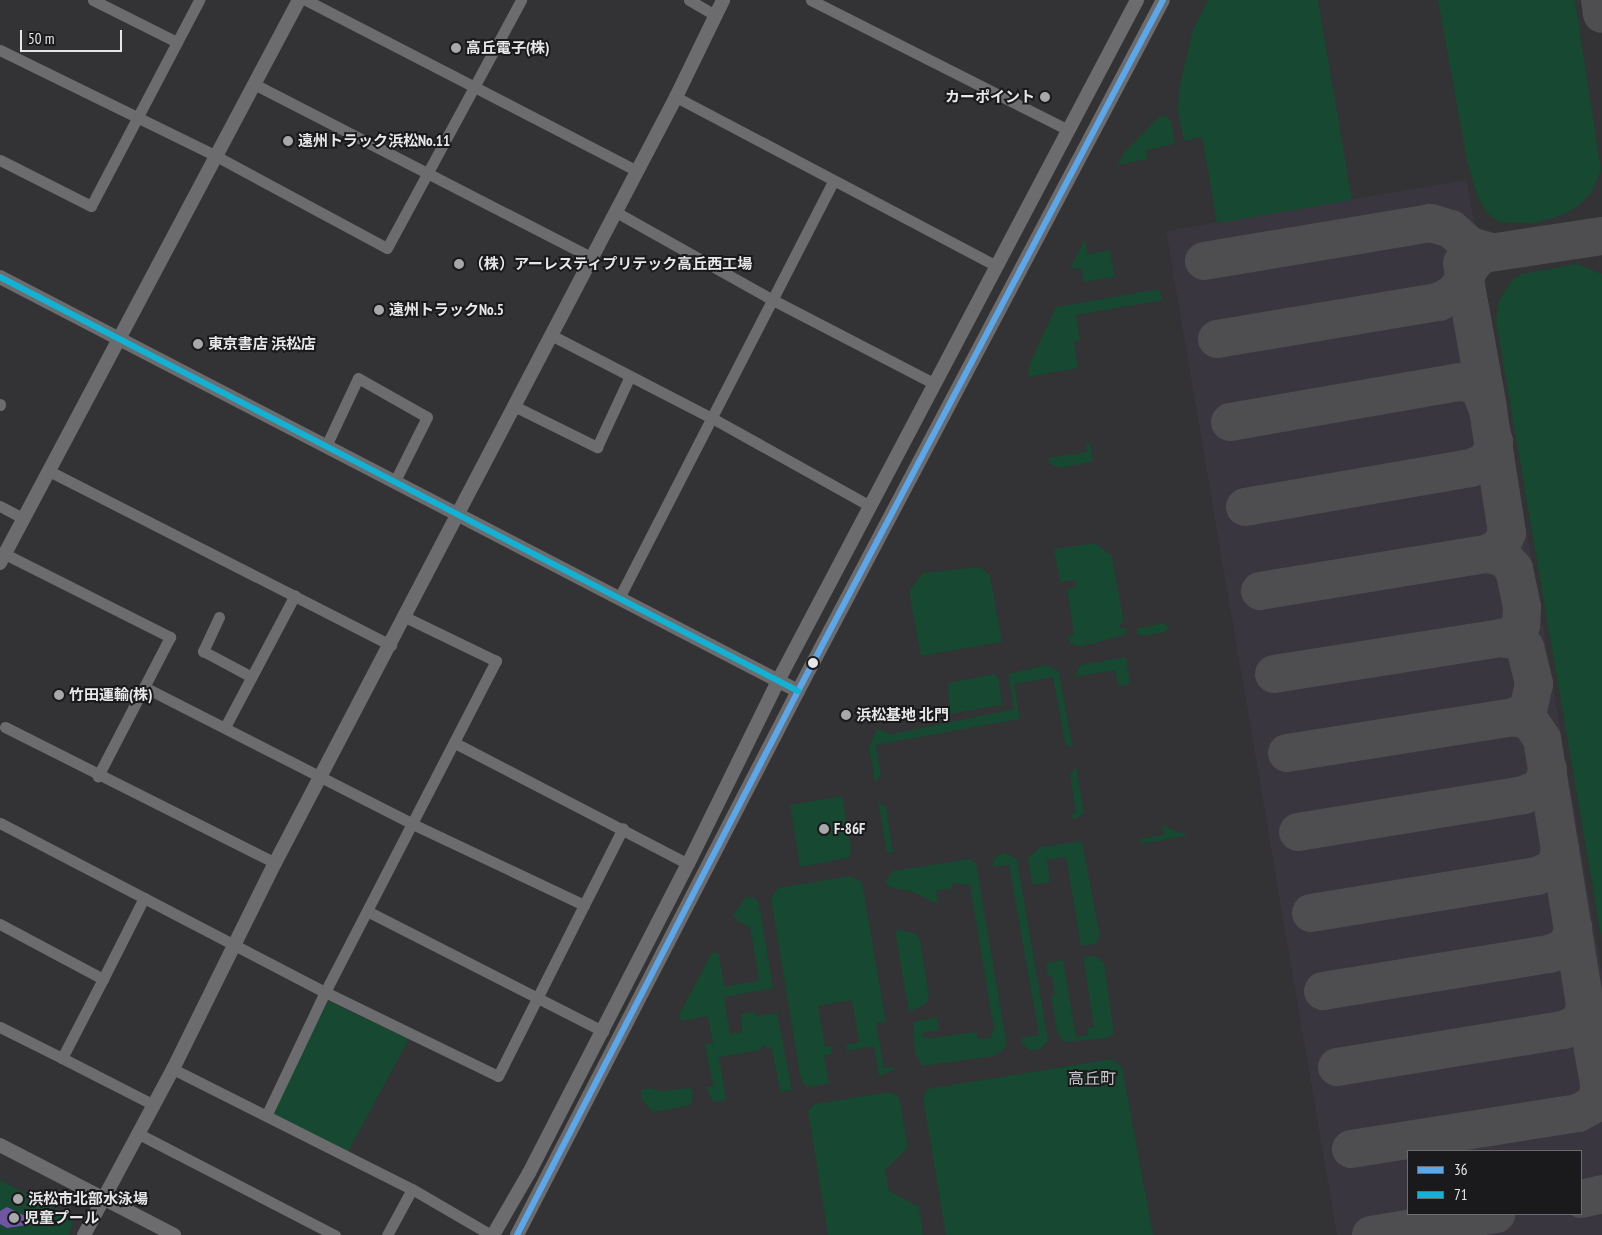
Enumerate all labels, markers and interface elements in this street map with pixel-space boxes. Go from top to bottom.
scale bar [22,20,125,52]
text: 50 m [28,29,54,48]
place label: 高丘電子(株) [466,39,549,57]
marker: 高丘電子(株) [450,42,462,54]
place label: カーポイント [945,88,1035,106]
marker: カーポイント [1039,91,1051,103]
place label: 遠州トラック浜松No.11 [298,132,450,150]
marker: 遠州トラック浜松No.11 [282,135,294,147]
place label: （株）アーレスティプリテック高丘西工場 [469,255,753,273]
marker: （株）アーレスティプリテック高丘西工場 [453,258,465,270]
place label: 遠州トラックNo.5 [389,301,504,319]
marker: 遠州トラックNo.5 [373,304,385,316]
place label: 東京書店 浜松店 [208,335,316,353]
marker: 東京書店 浜松店 [192,338,204,350]
unlabelled marker [808,658,818,668]
place label: 竹田運輸(株) [69,686,152,704]
marker: 竹田運輸(株) [53,689,65,701]
place label: 浜松基地 北門 [856,706,949,724]
marker: 浜松基地 北門 [840,709,852,721]
place label: F-86F [834,820,865,838]
marker: F-86F [818,823,830,835]
district label: 高丘町 [1068,1068,1116,1088]
legend [1407,1150,1582,1215]
text: 36 [1454,1160,1468,1179]
text: 71 [1454,1185,1468,1204]
place label: 浜松市北部水泳場 [28,1190,148,1208]
marker: 浜松市北部水泳場 [12,1193,24,1205]
place label: 児童プール [24,1209,99,1227]
marker: 児童プール [8,1212,20,1224]

